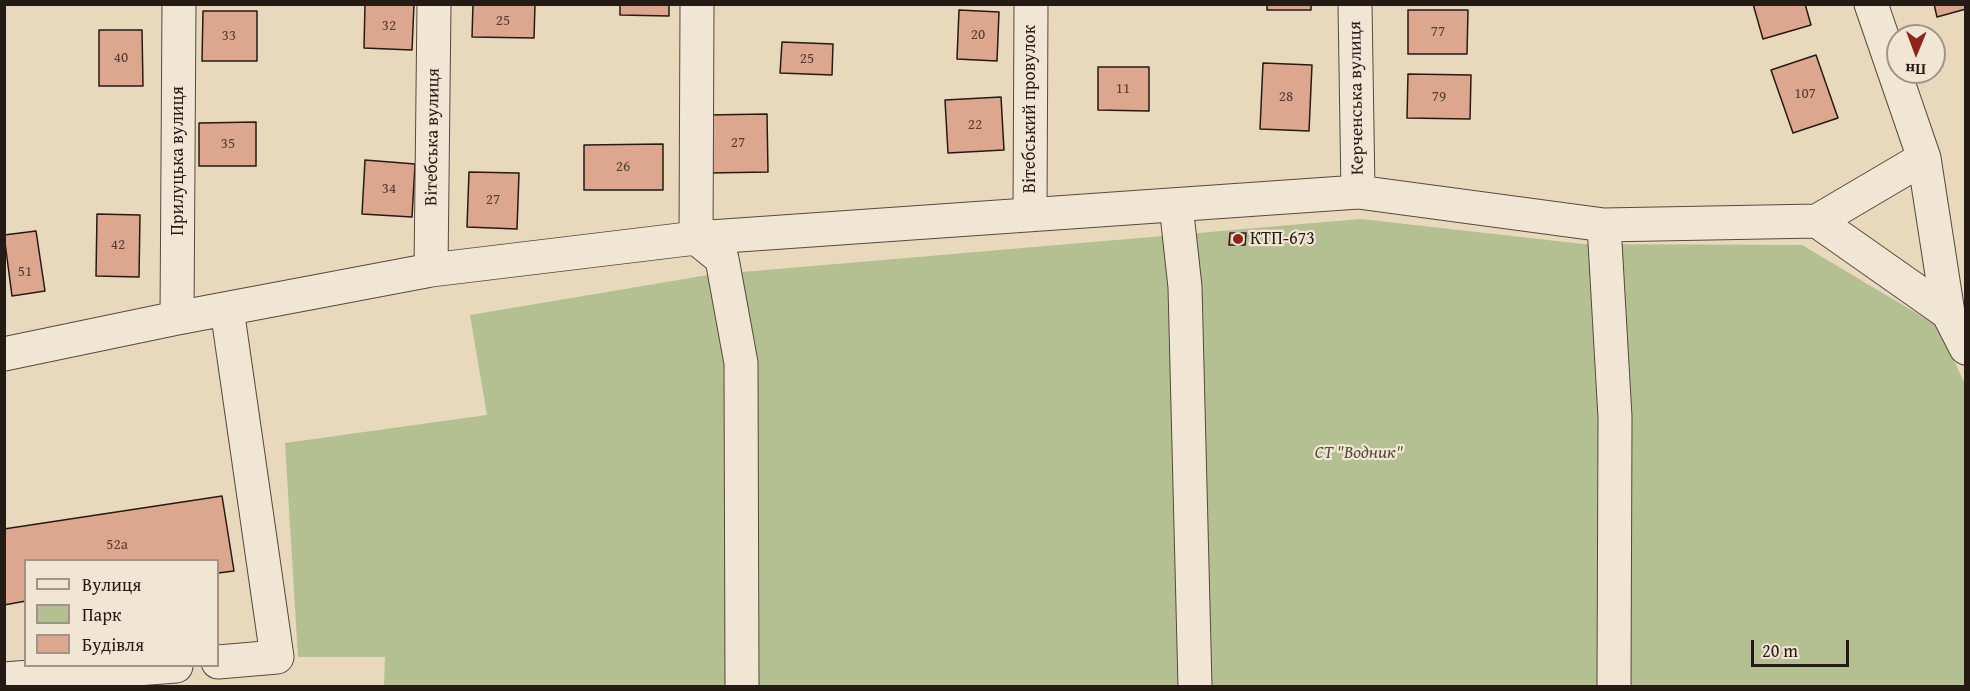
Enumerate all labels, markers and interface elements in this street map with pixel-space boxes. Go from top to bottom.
house number: 25 [496,12,510,30]
house number: 32 [382,17,396,35]
street label: Керченська вулиця [1345,21,1369,175]
house number: 77 [1431,23,1445,41]
north arrow [1886,24,1946,84]
street label: Вітебський провулок [1019,25,1041,193]
house number: 20 [971,26,985,44]
house number: 33 [222,27,236,45]
house number: 40 [114,49,128,67]
house number: 25 [800,50,814,68]
text: Пн [1905,58,1926,82]
street label: Вітебська вулиця [421,68,445,206]
house number: 11 [1116,80,1130,98]
house number: 107 [1794,85,1816,103]
street label: Прилуцька вулиця [167,86,189,236]
house number: 28 [1279,88,1293,106]
house number: 79 [1432,88,1446,106]
house number: 22 [968,116,982,134]
house number: 27 [731,134,745,152]
house number: 35 [221,135,235,153]
house number: 26 [616,158,630,176]
house number: 34 [382,180,396,198]
house number: 27 [486,191,500,209]
place label: КТП-673 [1250,228,1315,250]
marker: КТП-673 [1231,232,1245,246]
house number: 42 [111,236,125,254]
house number: 51 [18,263,32,281]
park label: СТ "Водник" [1315,442,1403,464]
house number: 52а [106,536,128,554]
legend [24,559,219,667]
text: Вулиця [82,571,141,598]
text: Парк [82,601,121,628]
scale bar [1754,628,1852,666]
text: Будівля [82,631,144,658]
text: 20 m [1762,637,1798,664]

